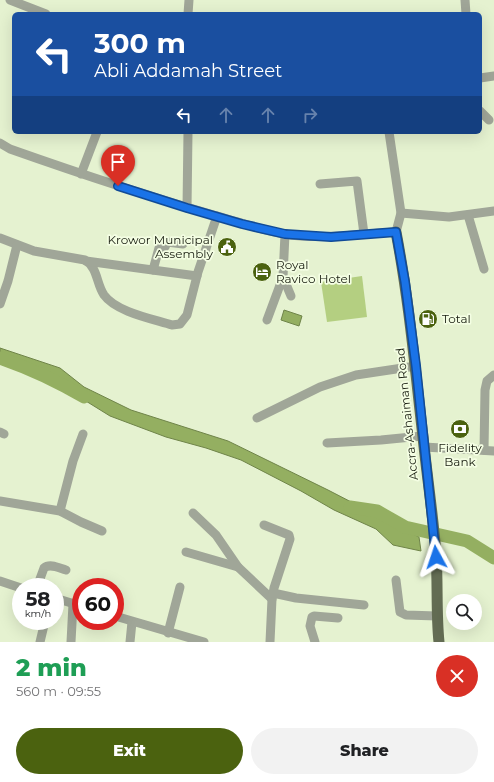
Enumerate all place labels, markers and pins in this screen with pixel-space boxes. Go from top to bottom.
pin [101,145,135,186]
place label: Krowor Municipal Assembly [108,232,213,261]
public building icon: Krowor Municipal Assembly [216,236,238,258]
place label: Royal Ravico Hotel [276,257,351,286]
hotel icon: Royal Ravico Hotel [251,261,273,283]
fuel station icon: Total [417,308,439,330]
place label: Total [442,311,471,326]
bank icon: Fidelity Bank [449,418,471,440]
place label: Fidelity Bank [438,440,482,469]

